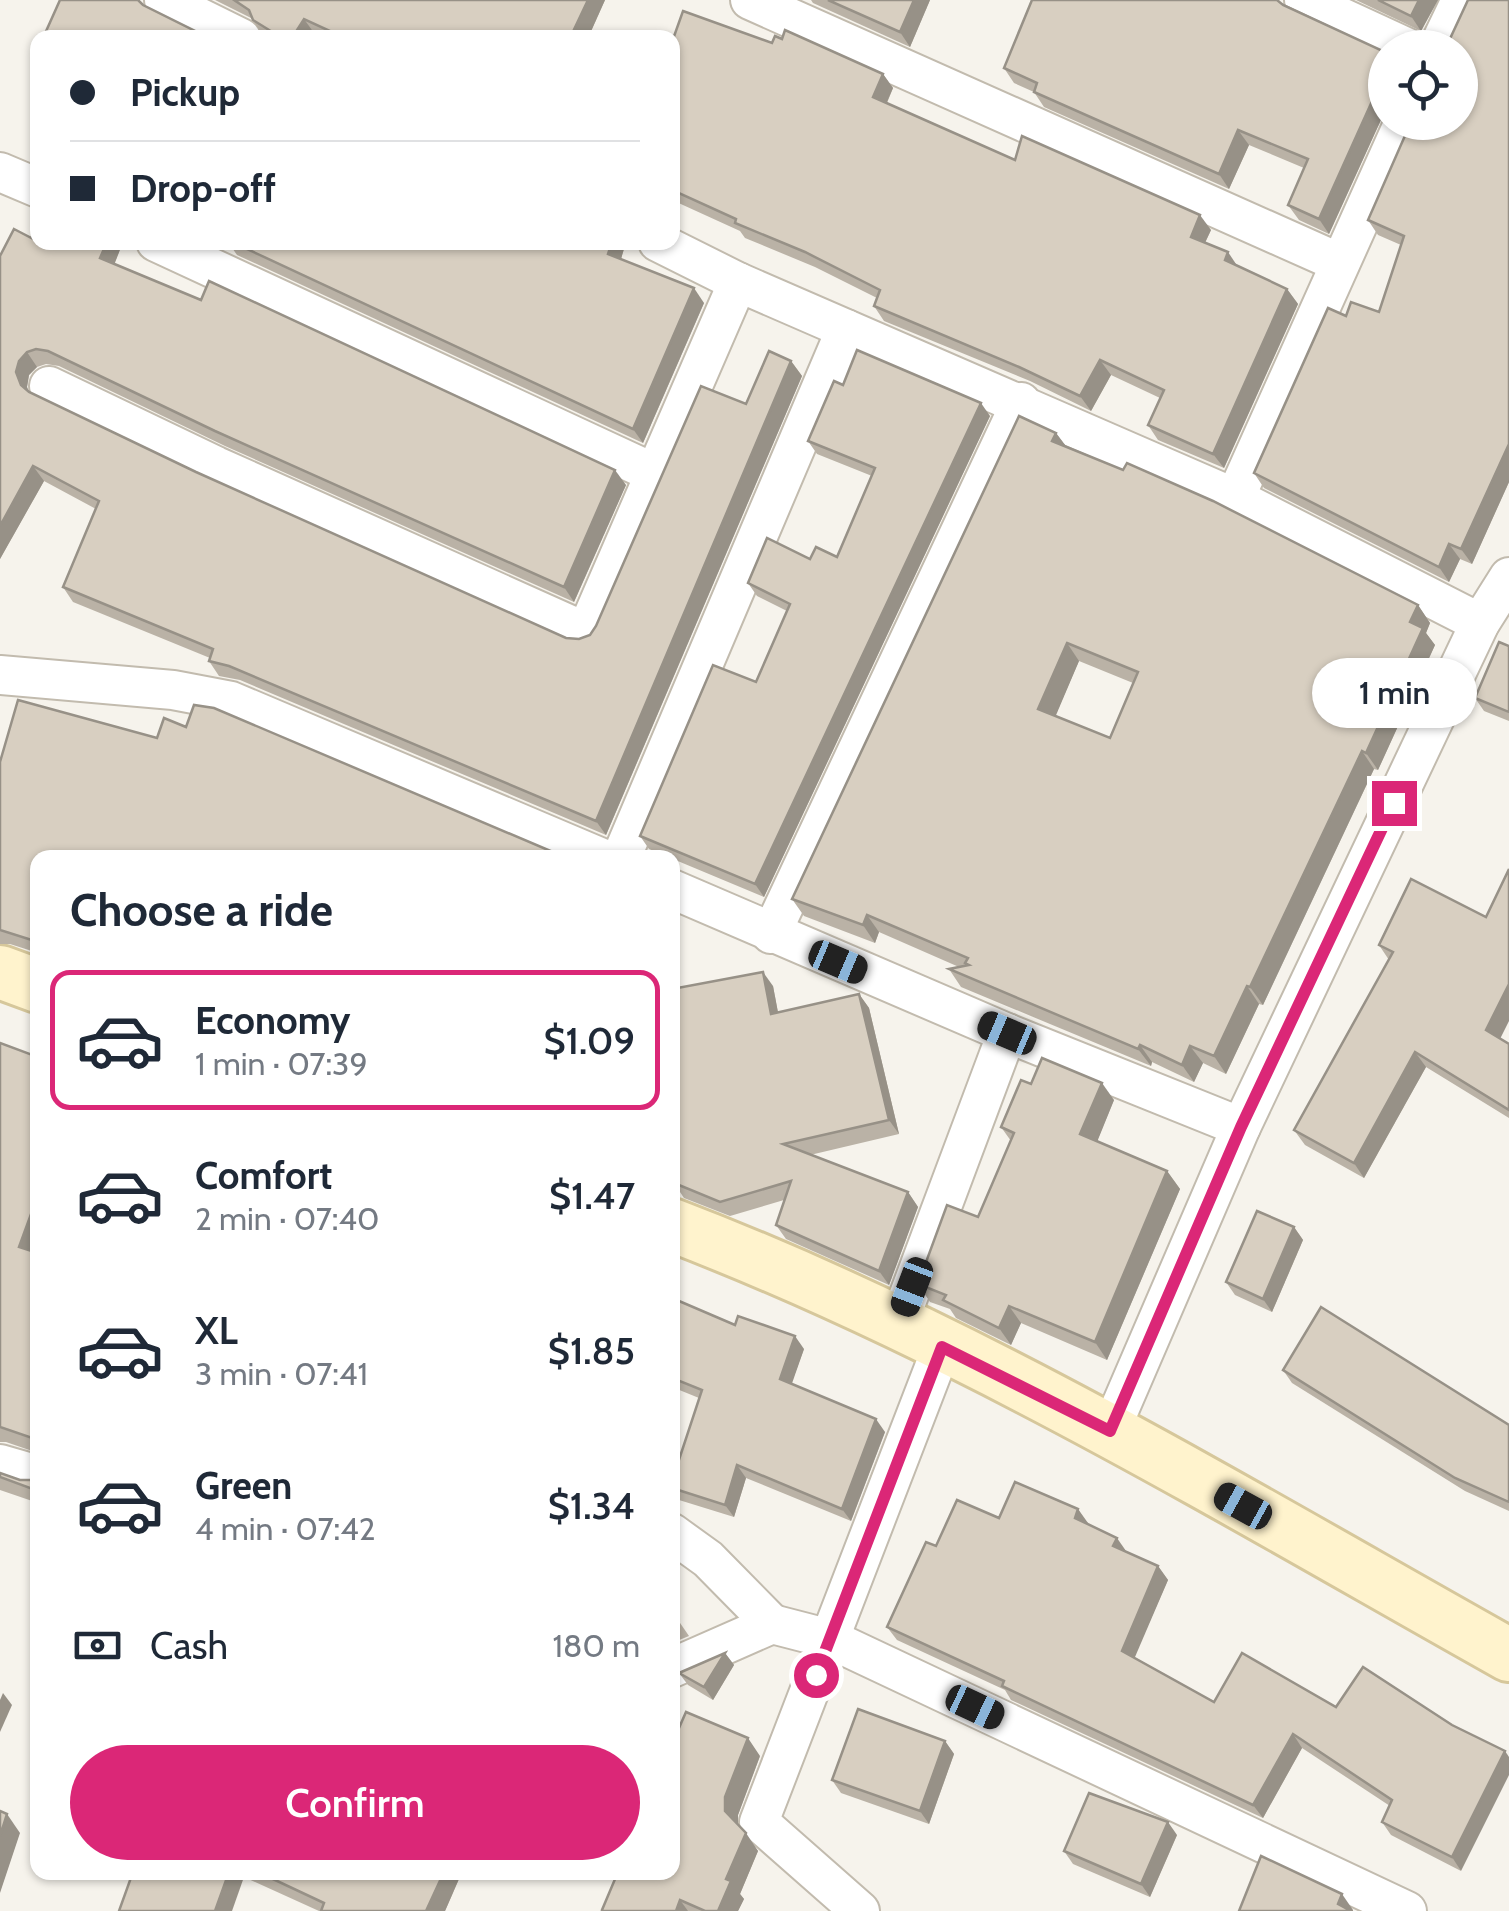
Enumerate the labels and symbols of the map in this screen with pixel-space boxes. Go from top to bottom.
callout: 1 min [1312,658,1476,728]
route end [1372,781,1417,826]
car [805,936,871,988]
car [974,1007,1040,1059]
car [887,1254,937,1320]
car [1209,1478,1277,1534]
route start [794,1653,839,1698]
car [941,1681,1009,1733]

